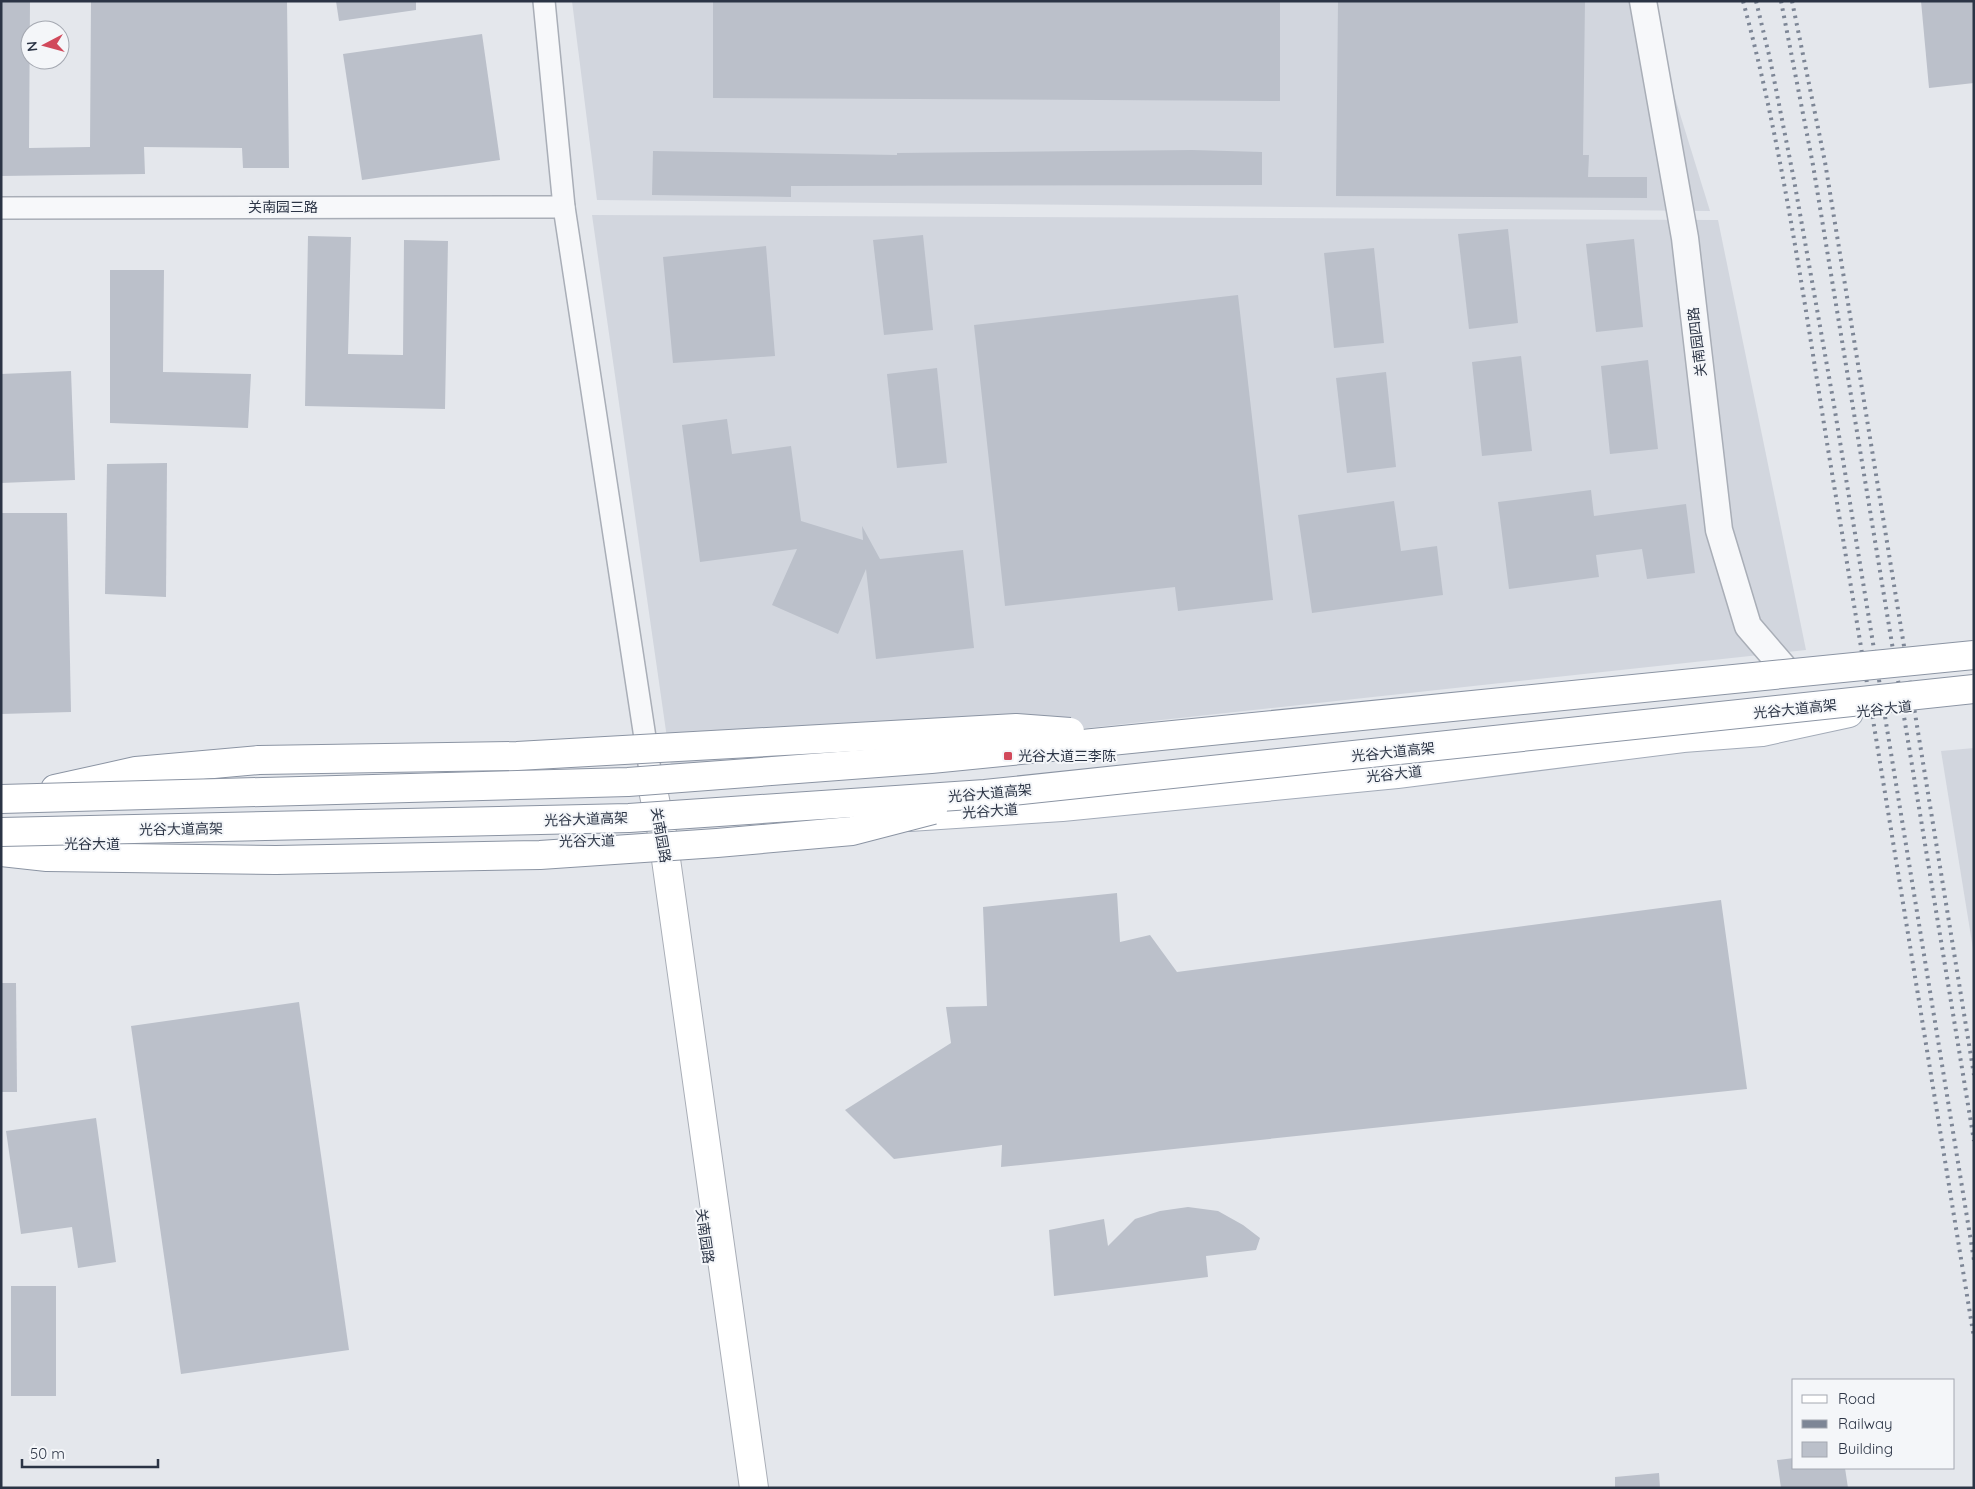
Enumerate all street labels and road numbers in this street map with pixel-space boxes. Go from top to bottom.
street label: 关南园三路 [248,198,318,216]
street label: 关南园四路 [1684,306,1710,378]
street label: 光谷大道高架 [1752,696,1838,722]
street label: 光谷大道 [1855,697,1913,721]
street label: 光谷大道高架 [1350,739,1436,765]
street label: 光谷大道 [1365,762,1423,786]
street label: 光谷大道高架 [947,780,1033,806]
street label: 光谷大道 [961,800,1019,822]
street label: 关南园路 [647,806,675,864]
street label: 光谷大道高架 [544,809,628,829]
street label: 光谷大道高架 [139,819,223,839]
street label: 光谷大道 [559,832,615,850]
street label: 光谷大道 [64,835,120,853]
street label: 关南园路 [692,1207,718,1265]

